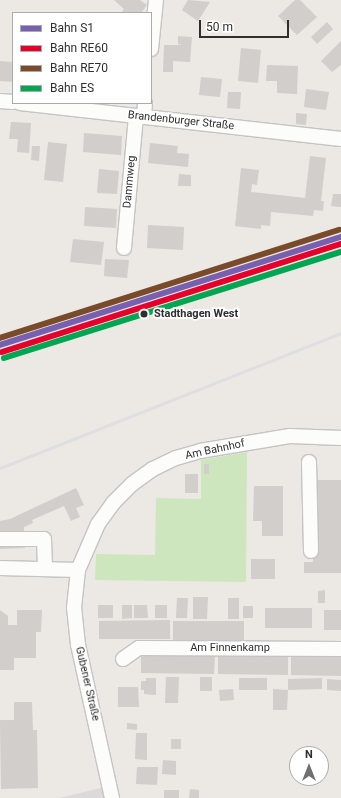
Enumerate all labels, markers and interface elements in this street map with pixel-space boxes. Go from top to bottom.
legend [12,12,152,104]
scale bar [201,12,291,38]
text: 50 m [206,20,233,34]
text: Bahn S1 [50,21,94,35]
text: Bahn RE60 [50,41,108,55]
text: Bahn RE70 [50,61,108,75]
text: Bahn ES [50,81,94,95]
street label: Brandenburger Straße [127,109,235,133]
street label: Dammweg [121,155,139,209]
marker: Stadthagen West [137,307,151,321]
place label: Stadthagen West [154,307,238,321]
street label: Am Bahnhof [184,437,246,463]
street label: Am Finnenkamp [190,641,270,655]
street label: Gubener Straße [72,646,102,722]
north arrow [289,746,329,786]
text: N [305,748,313,761]

